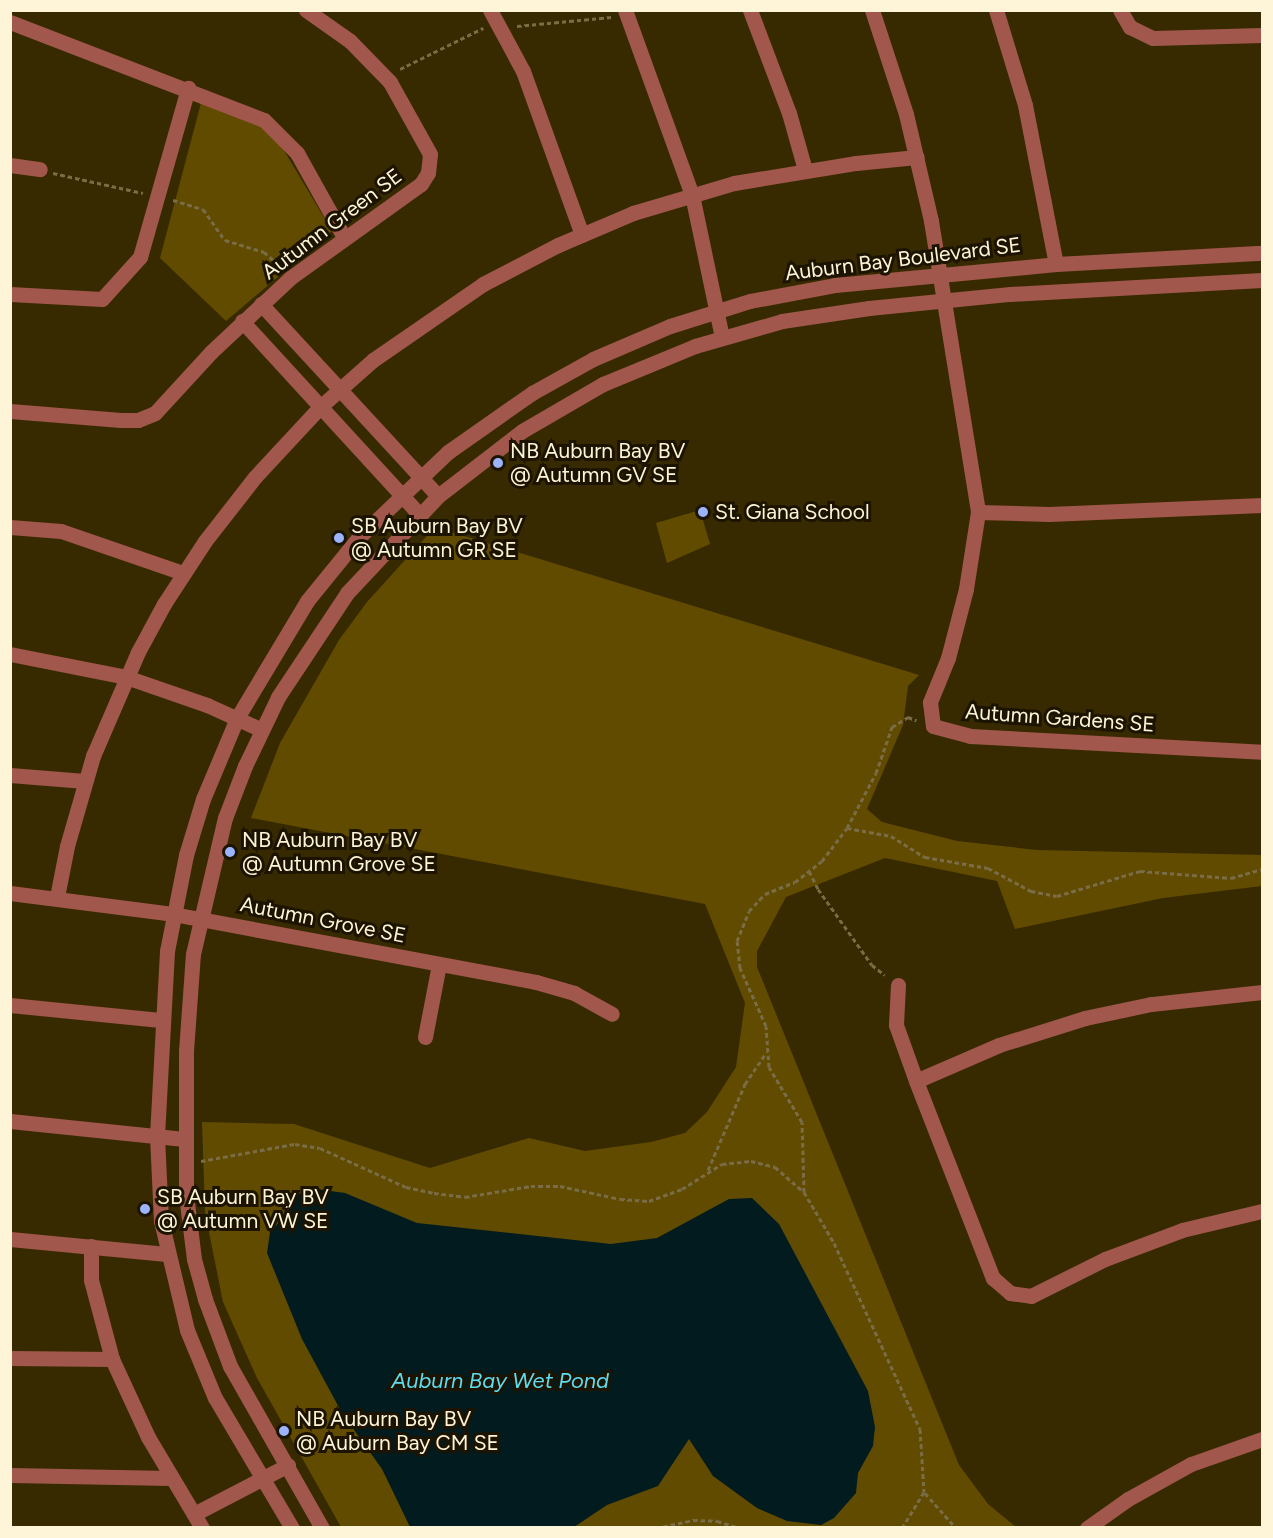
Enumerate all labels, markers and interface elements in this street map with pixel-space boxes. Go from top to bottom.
street label: Autumn Green SE [257,163,407,285]
street label: Auburn Bay Boulevard SE [784,232,1022,286]
place label: NB Auburn Bay BV @ Autumn GV SE [510,438,685,488]
marker: NB Auburn Bay BV @ Autumn GV SE [491,456,505,470]
place label: St. Giana School [715,499,869,525]
marker: St. Giana School [696,505,710,519]
place label: SB Auburn Bay BV @ Autumn GR SE [351,513,523,563]
marker: SB Auburn Bay BV @ Autumn GR SE [332,531,346,545]
street label: Autumn Gardens SE [964,699,1156,737]
place label: NB Auburn Bay BV @ Autumn Grove SE [242,827,436,877]
marker: NB Auburn Bay BV @ Autumn Grove SE [223,845,237,859]
street label: Autumn Grove SE [238,892,408,948]
place label: SB Auburn Bay BV @ Autumn VW SE [157,1184,329,1234]
marker: SB Auburn Bay BV @ Autumn VW SE [138,1202,152,1216]
water label: Auburn Bay Wet Pond [391,1368,609,1394]
place label: NB Auburn Bay BV @ Auburn Bay CM SE [296,1406,499,1456]
marker: NB Auburn Bay BV @ Auburn Bay CM SE [277,1424,291,1438]

